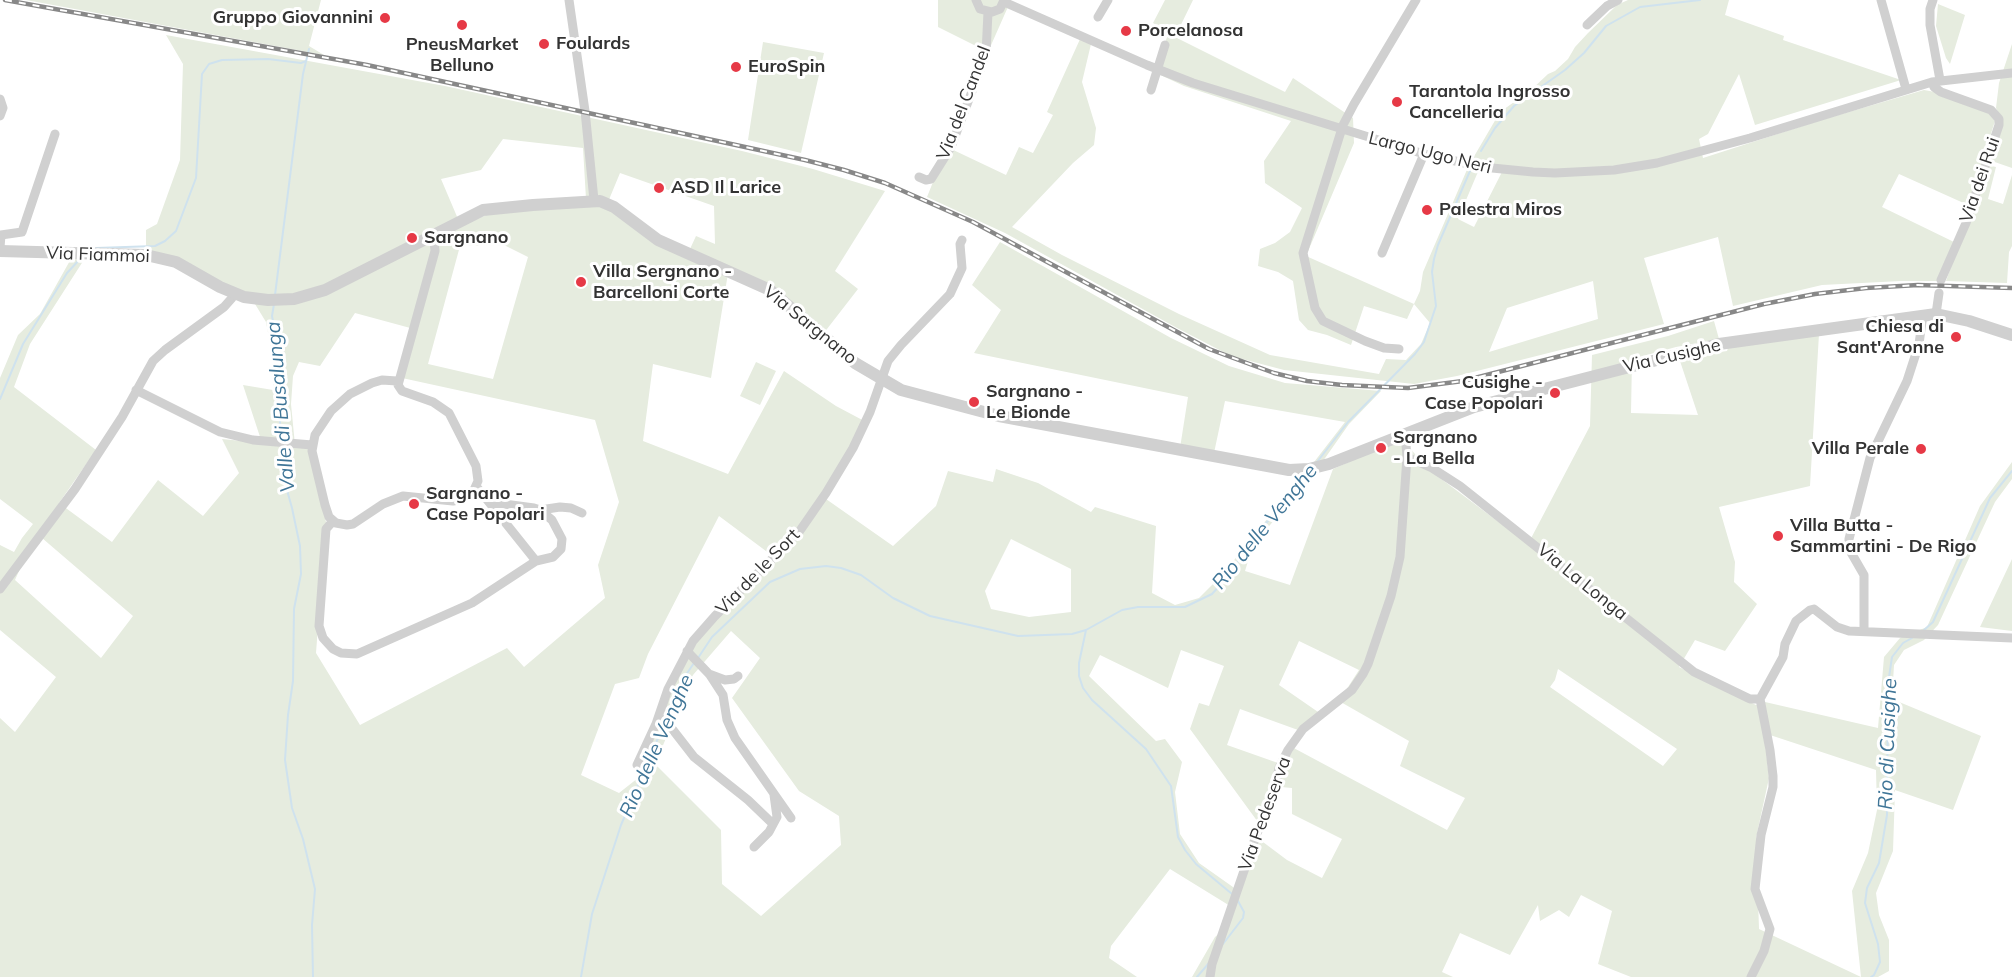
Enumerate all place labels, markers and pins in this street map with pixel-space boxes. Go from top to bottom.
place label: Gruppo Giovannini [213,7,373,29]
marker: Gruppo Giovannini [378,11,392,25]
marker: PneusMarket Belluno [455,18,469,32]
place label: Porcelanosa [1138,20,1243,42]
marker: Porcelanosa [1119,24,1133,38]
place label: Foulards [556,33,630,55]
place label: PneusMarket Belluno [406,34,518,76]
marker: Foulards [537,37,551,51]
place label: EuroSpin [748,56,825,78]
marker: EuroSpin [729,60,743,74]
place label: Tarantola Ingrosso Cancelleria [1409,81,1571,124]
marker: Tarantola Ingrosso Cancelleria [1390,95,1404,109]
place label: ASD Il Larice [671,177,781,199]
marker: ASD Il Larice [652,181,666,195]
place label: Palestra Miros [1439,199,1562,221]
marker: Palestra Miros [1420,203,1434,217]
place label: Sargnano [424,227,508,249]
marker: Sargnano [405,231,419,245]
place label: Villa Sergnano - Barcelloni Corte [593,261,732,304]
marker: Villa Sergnano - Barcelloni Corte [574,275,588,289]
place label: Chiesa di Sant'Aronne [1837,316,1944,358]
marker: Chiesa di Sant'Aronne [1949,330,1963,344]
place label: Cusighe - Case Popolari [1424,372,1543,415]
place label: Sargnano - Le Bionde [986,381,1083,424]
marker: Cusighe - Case Popolari [1548,386,1562,400]
marker: Sargnano - Le Bionde [967,395,981,409]
place label: Sargnano - La Bella [1393,427,1477,470]
place label: Villa Perale [1812,438,1909,460]
marker: Sargnano - La Bella [1374,441,1388,455]
marker: Villa Perale [1914,442,1928,456]
place label: Sargnano - Case Popolari [426,483,545,526]
marker: Sargnano - Case Popolari [407,497,421,511]
place label: Villa Butta - Sammartini - De Rigo [1790,515,1976,558]
marker: Villa Butta - Sammartini - De Rigo [1771,529,1785,543]

